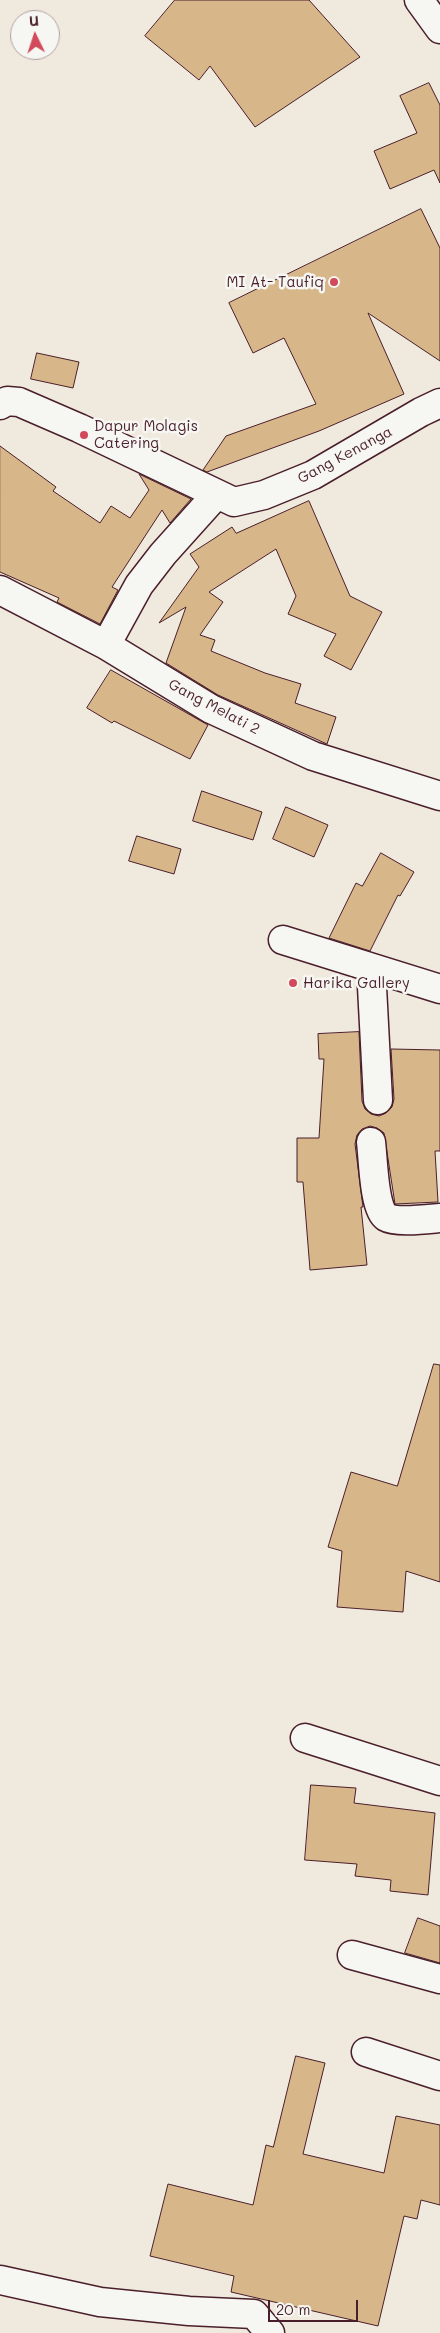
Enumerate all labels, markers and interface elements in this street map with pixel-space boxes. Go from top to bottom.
north arrow [10,10,60,60]
text: U [28,11,40,30]
place label: MI At- Taufiq [227,273,324,291]
marker: MI At- Taufiq [328,276,340,288]
place label: Dapur Molagis Catering [94,417,198,452]
street label: Gang Kenanga [295,422,395,488]
marker: Dapur Molagis Catering [78,429,90,441]
street label: Gang Melati 2 [165,675,263,739]
place label: Harika Gallery [303,974,410,992]
marker: Harika Gallery [287,977,299,989]
scale bar [270,2290,360,2322]
text: 20 m [276,2299,310,2319]

